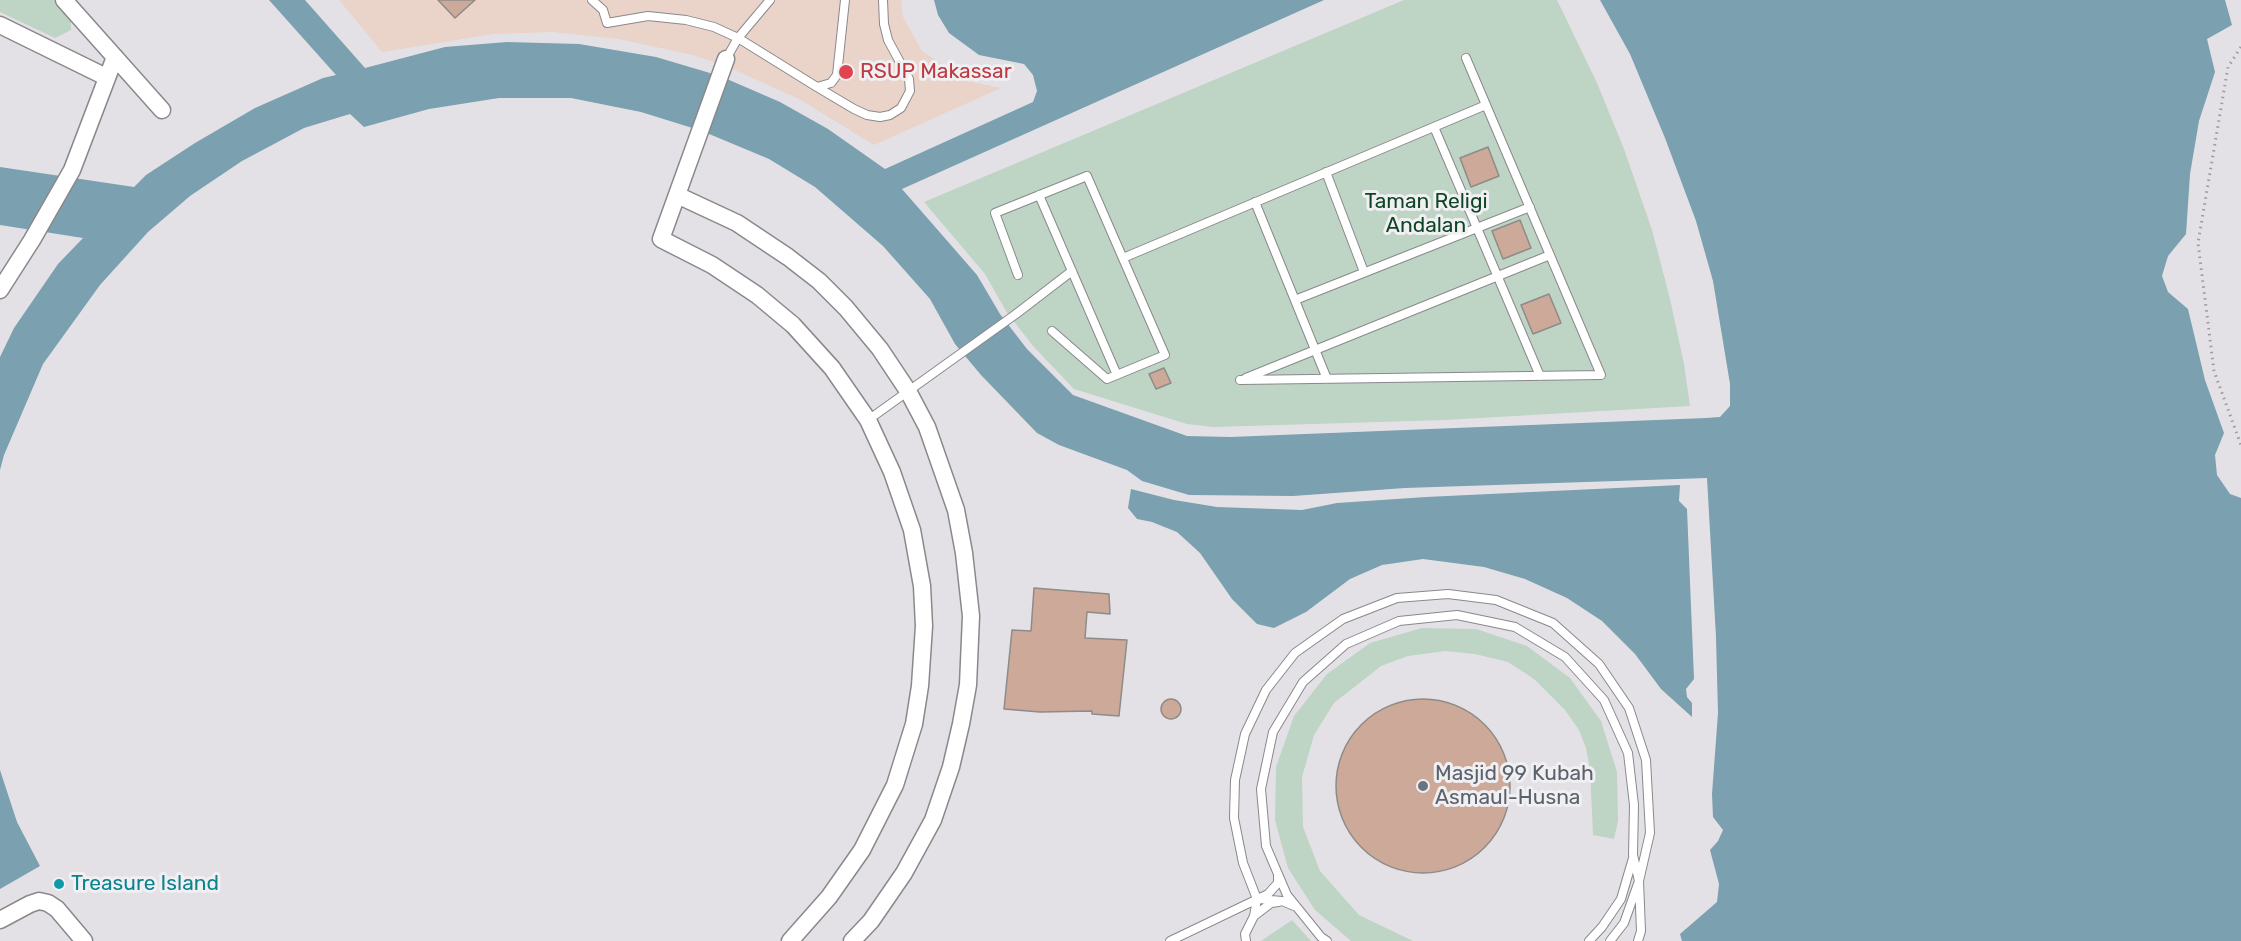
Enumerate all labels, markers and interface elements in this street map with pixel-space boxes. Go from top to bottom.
place label: RSUP Makassar [860,59,1012,85]
marker: RSUP Makassar [837,63,855,81]
park label: Taman Religi Andalan [1364,189,1488,239]
place label: Masjid 99 Kubah Asmaul-Husna [1435,761,1594,811]
marker: Masjid 99 Kubah Asmaul-Husna [1416,779,1430,793]
place label: Treasure Island [71,871,219,897]
marker: Treasure Island [52,877,66,891]

